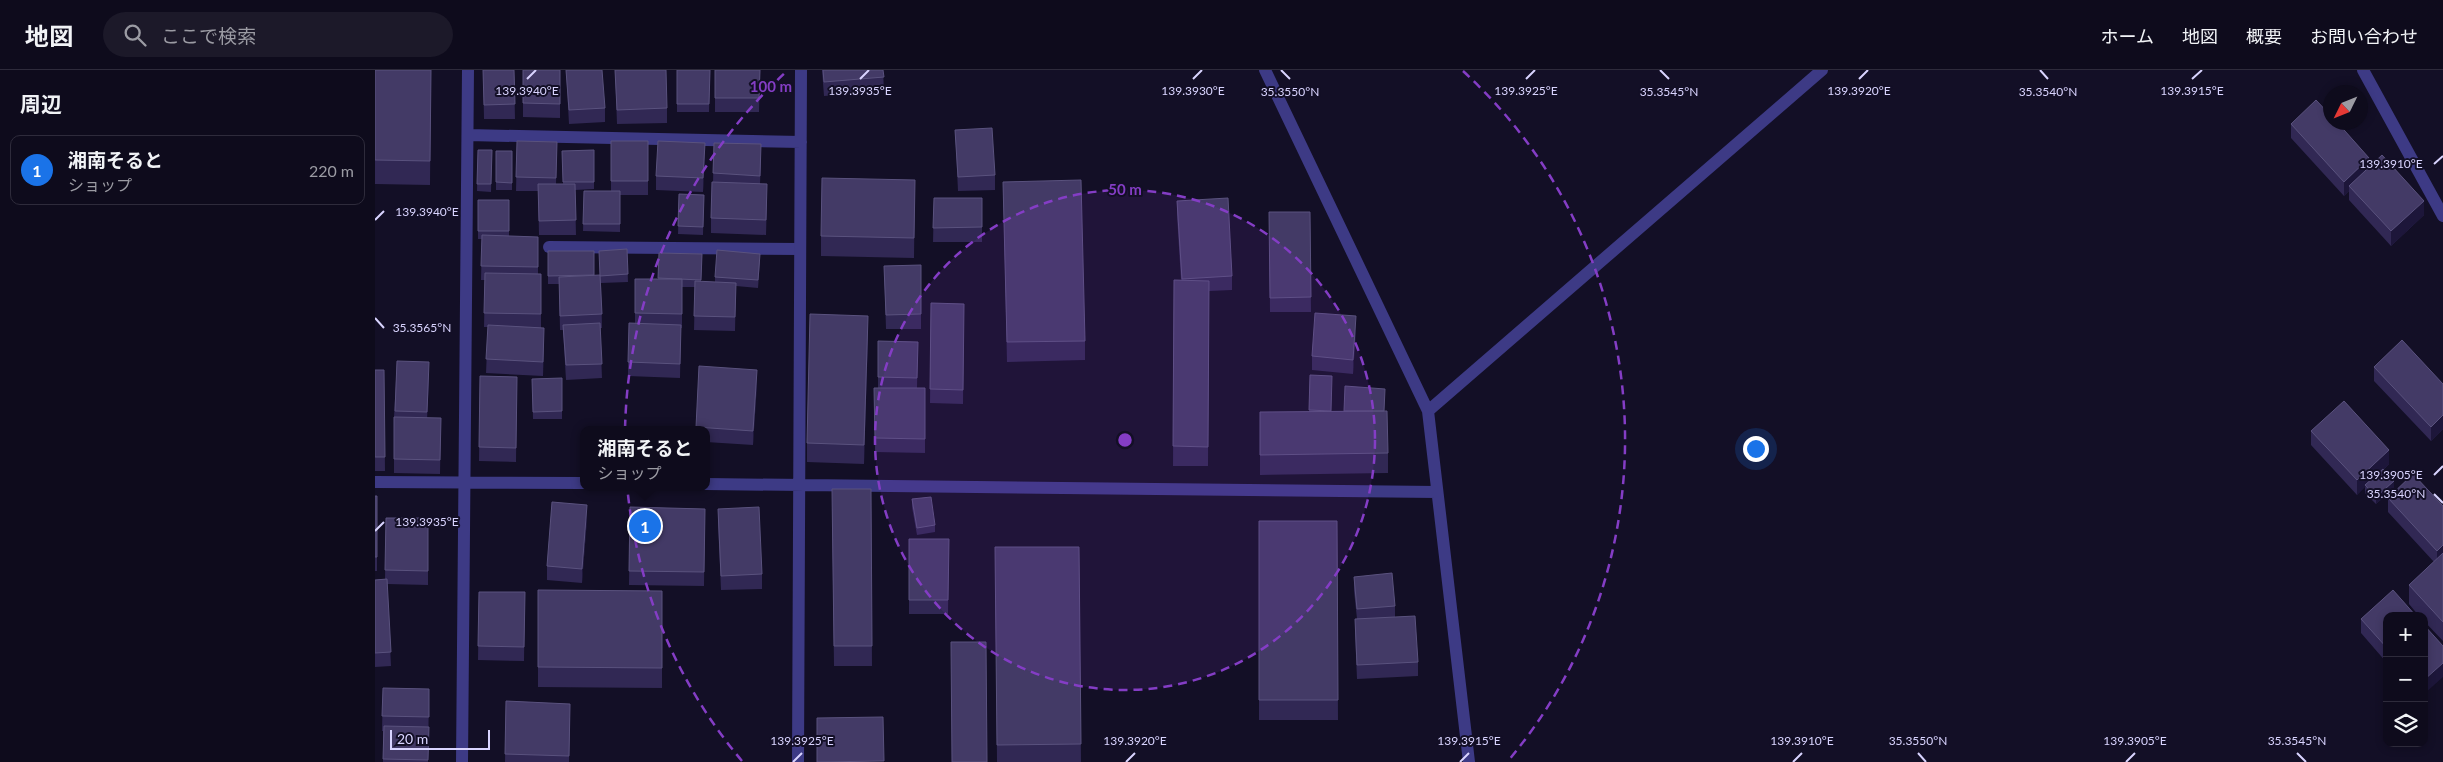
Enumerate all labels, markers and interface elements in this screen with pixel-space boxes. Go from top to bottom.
search box [103,12,453,57]
text: 地図 [25,21,73,50]
icon: search [121,21,149,49]
text: ここで検索 [161,24,256,47]
text: ホーム [2101,25,2154,47]
text: 地図 [2182,25,2218,47]
text: 概要 [2246,25,2282,47]
text: お問い合わせ [2310,25,2418,47]
text: 100 m [750,77,792,95]
text: 139.3940°E [495,83,559,98]
text: 139.3935°E [828,83,892,98]
text: 139.3930°E [1161,83,1225,98]
text: 139.3925°E [1494,83,1558,98]
text: 139.3920°E [1827,83,1891,98]
text: 139.3915°E [2160,83,2224,98]
text: 35.3550°N [1261,84,1319,99]
text: 35.3545°N [1640,84,1698,99]
text: 35.3540°N [2019,84,2077,99]
north arrow [2323,85,2368,130]
text: 周辺 [20,91,62,116]
text: 湘南そると [68,148,163,171]
text: 139.3910°E [2359,156,2423,171]
text: 1 [32,161,42,180]
text: 220 m [309,161,354,180]
text: ショップ [68,175,132,194]
text: 50 m [1108,180,1142,198]
text: 139.3940°E [395,204,459,219]
text: 35.3565°N [393,320,451,335]
popup [580,426,710,491]
centre of rings [1116,431,1134,449]
text: 湘南そると [597,436,693,459]
your location [1743,436,1769,462]
text: ショップ [597,463,662,482]
text: 139.3905°E [2359,467,2423,482]
text: 35.3540°N [2367,486,2425,501]
pin: 1 [629,507,661,545]
text: 139.3935°E [395,514,459,529]
map controls [2383,612,2428,747]
button: + [2383,612,2428,657]
button: − [2383,657,2428,702]
button: layers [2383,702,2428,747]
scale bar [390,727,490,750]
text: 20 m [397,730,428,747]
text: 139.3925°E [770,733,834,748]
text: 139.3920°E [1103,733,1167,748]
text: 139.3915°E [1437,733,1501,748]
text: 139.3910°E [1770,733,1834,748]
text: 35.3550°N [1889,733,1947,748]
text: 139.3905°E [2103,733,2167,748]
text: 35.3545°N [2268,733,2326,748]

